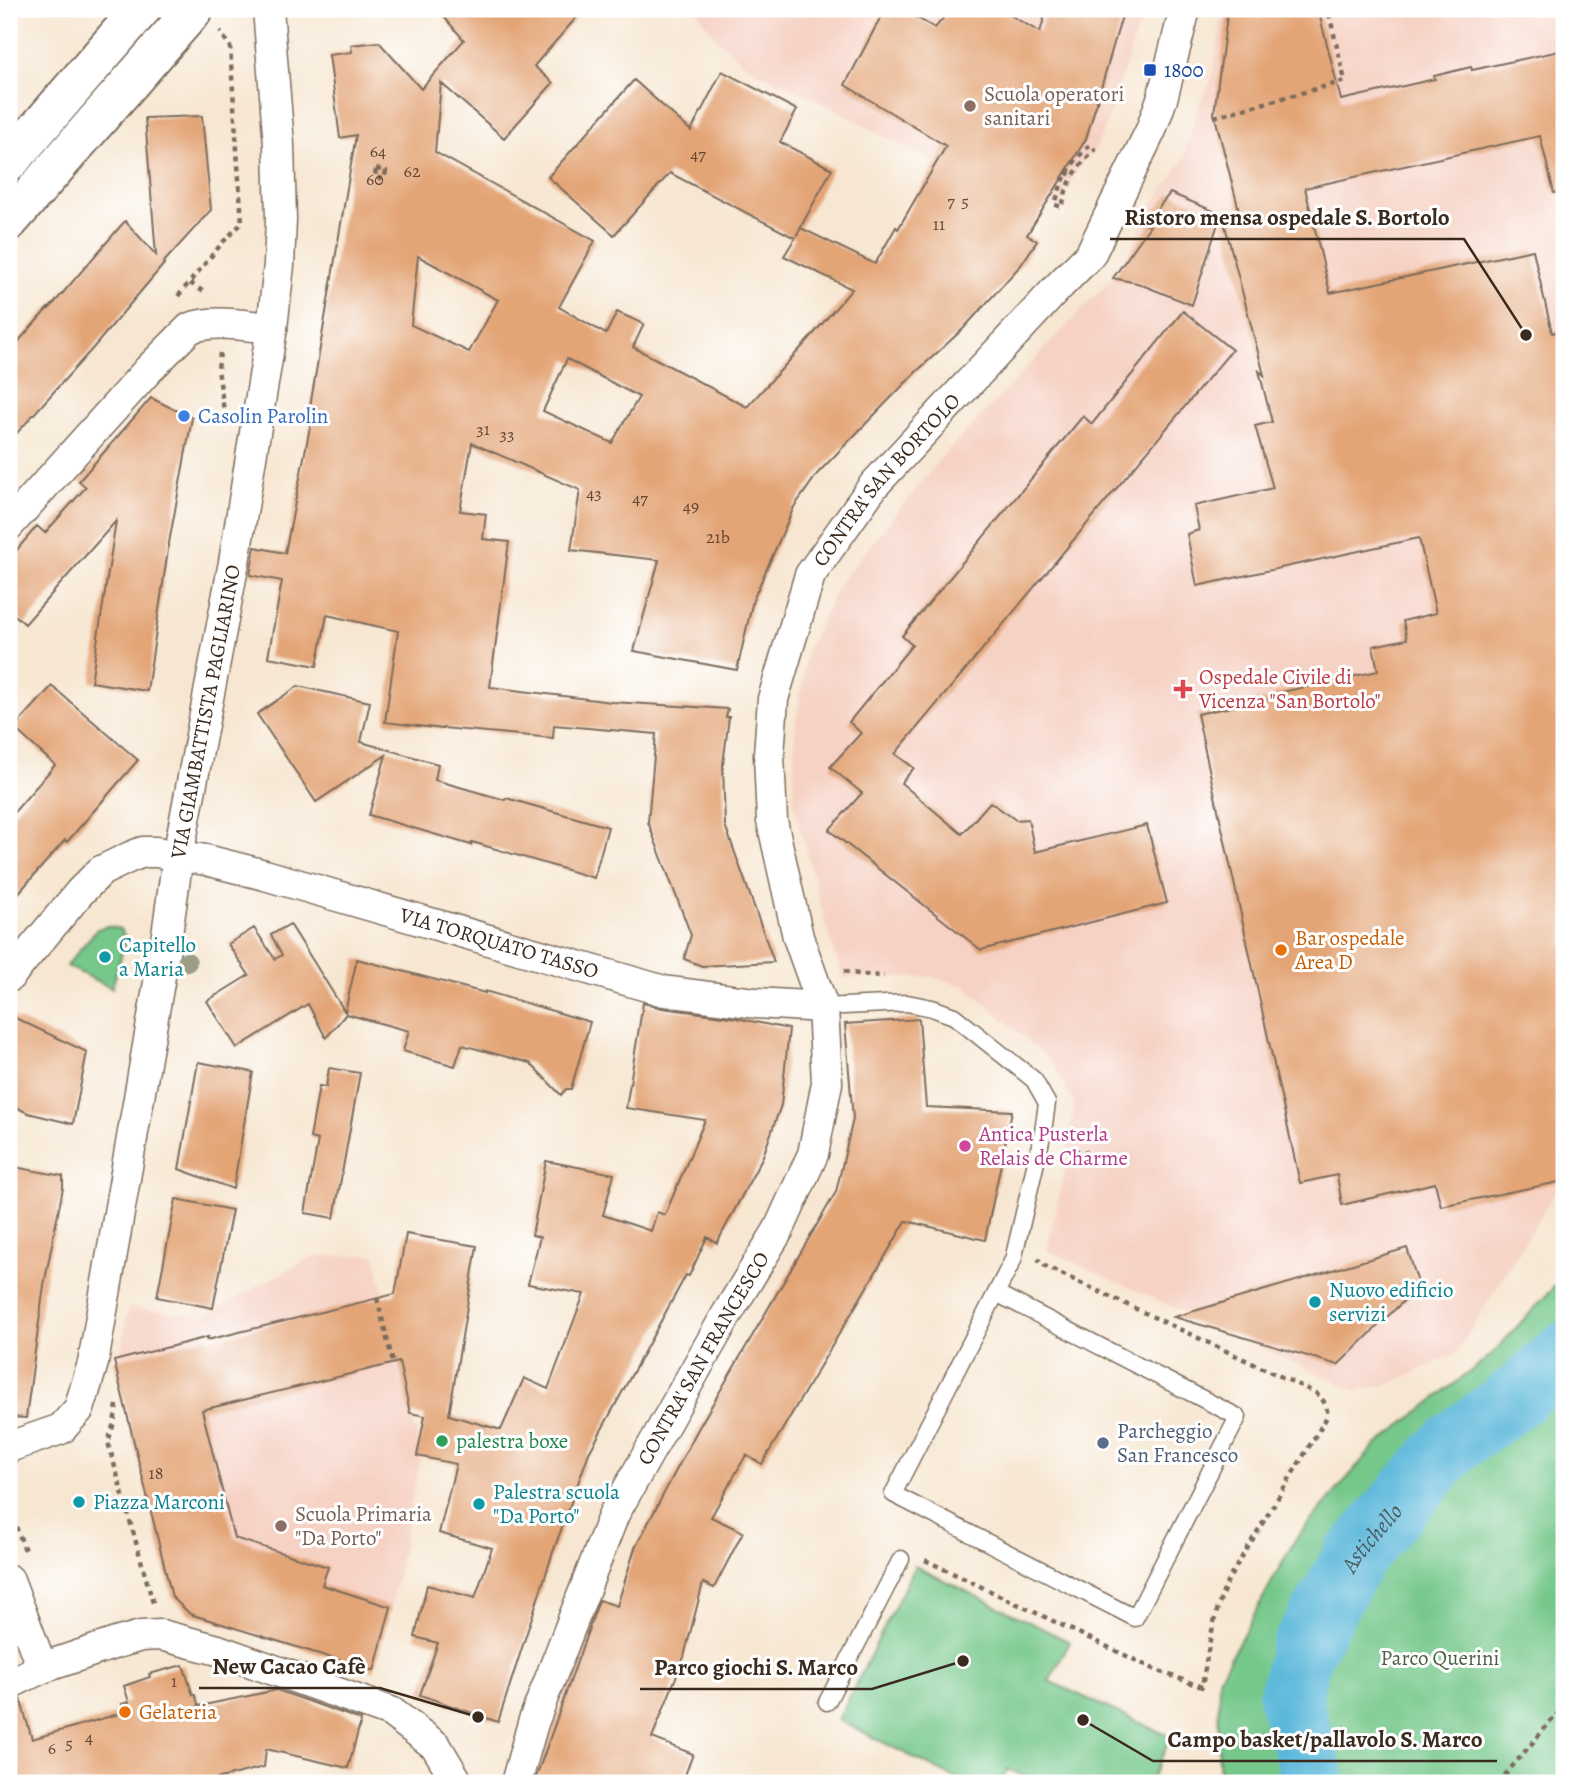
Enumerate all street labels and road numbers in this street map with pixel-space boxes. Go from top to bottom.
street label: CONTRA' SAN BORTOLO [807,387,967,572]
street label: VIA GIAMBATTISTA PAGLIARINO [164,562,247,862]
street label: VIA TORQUATO TASSO [396,901,602,985]
street label: CONTRA' SAN FRANCESCO [631,1246,776,1470]

